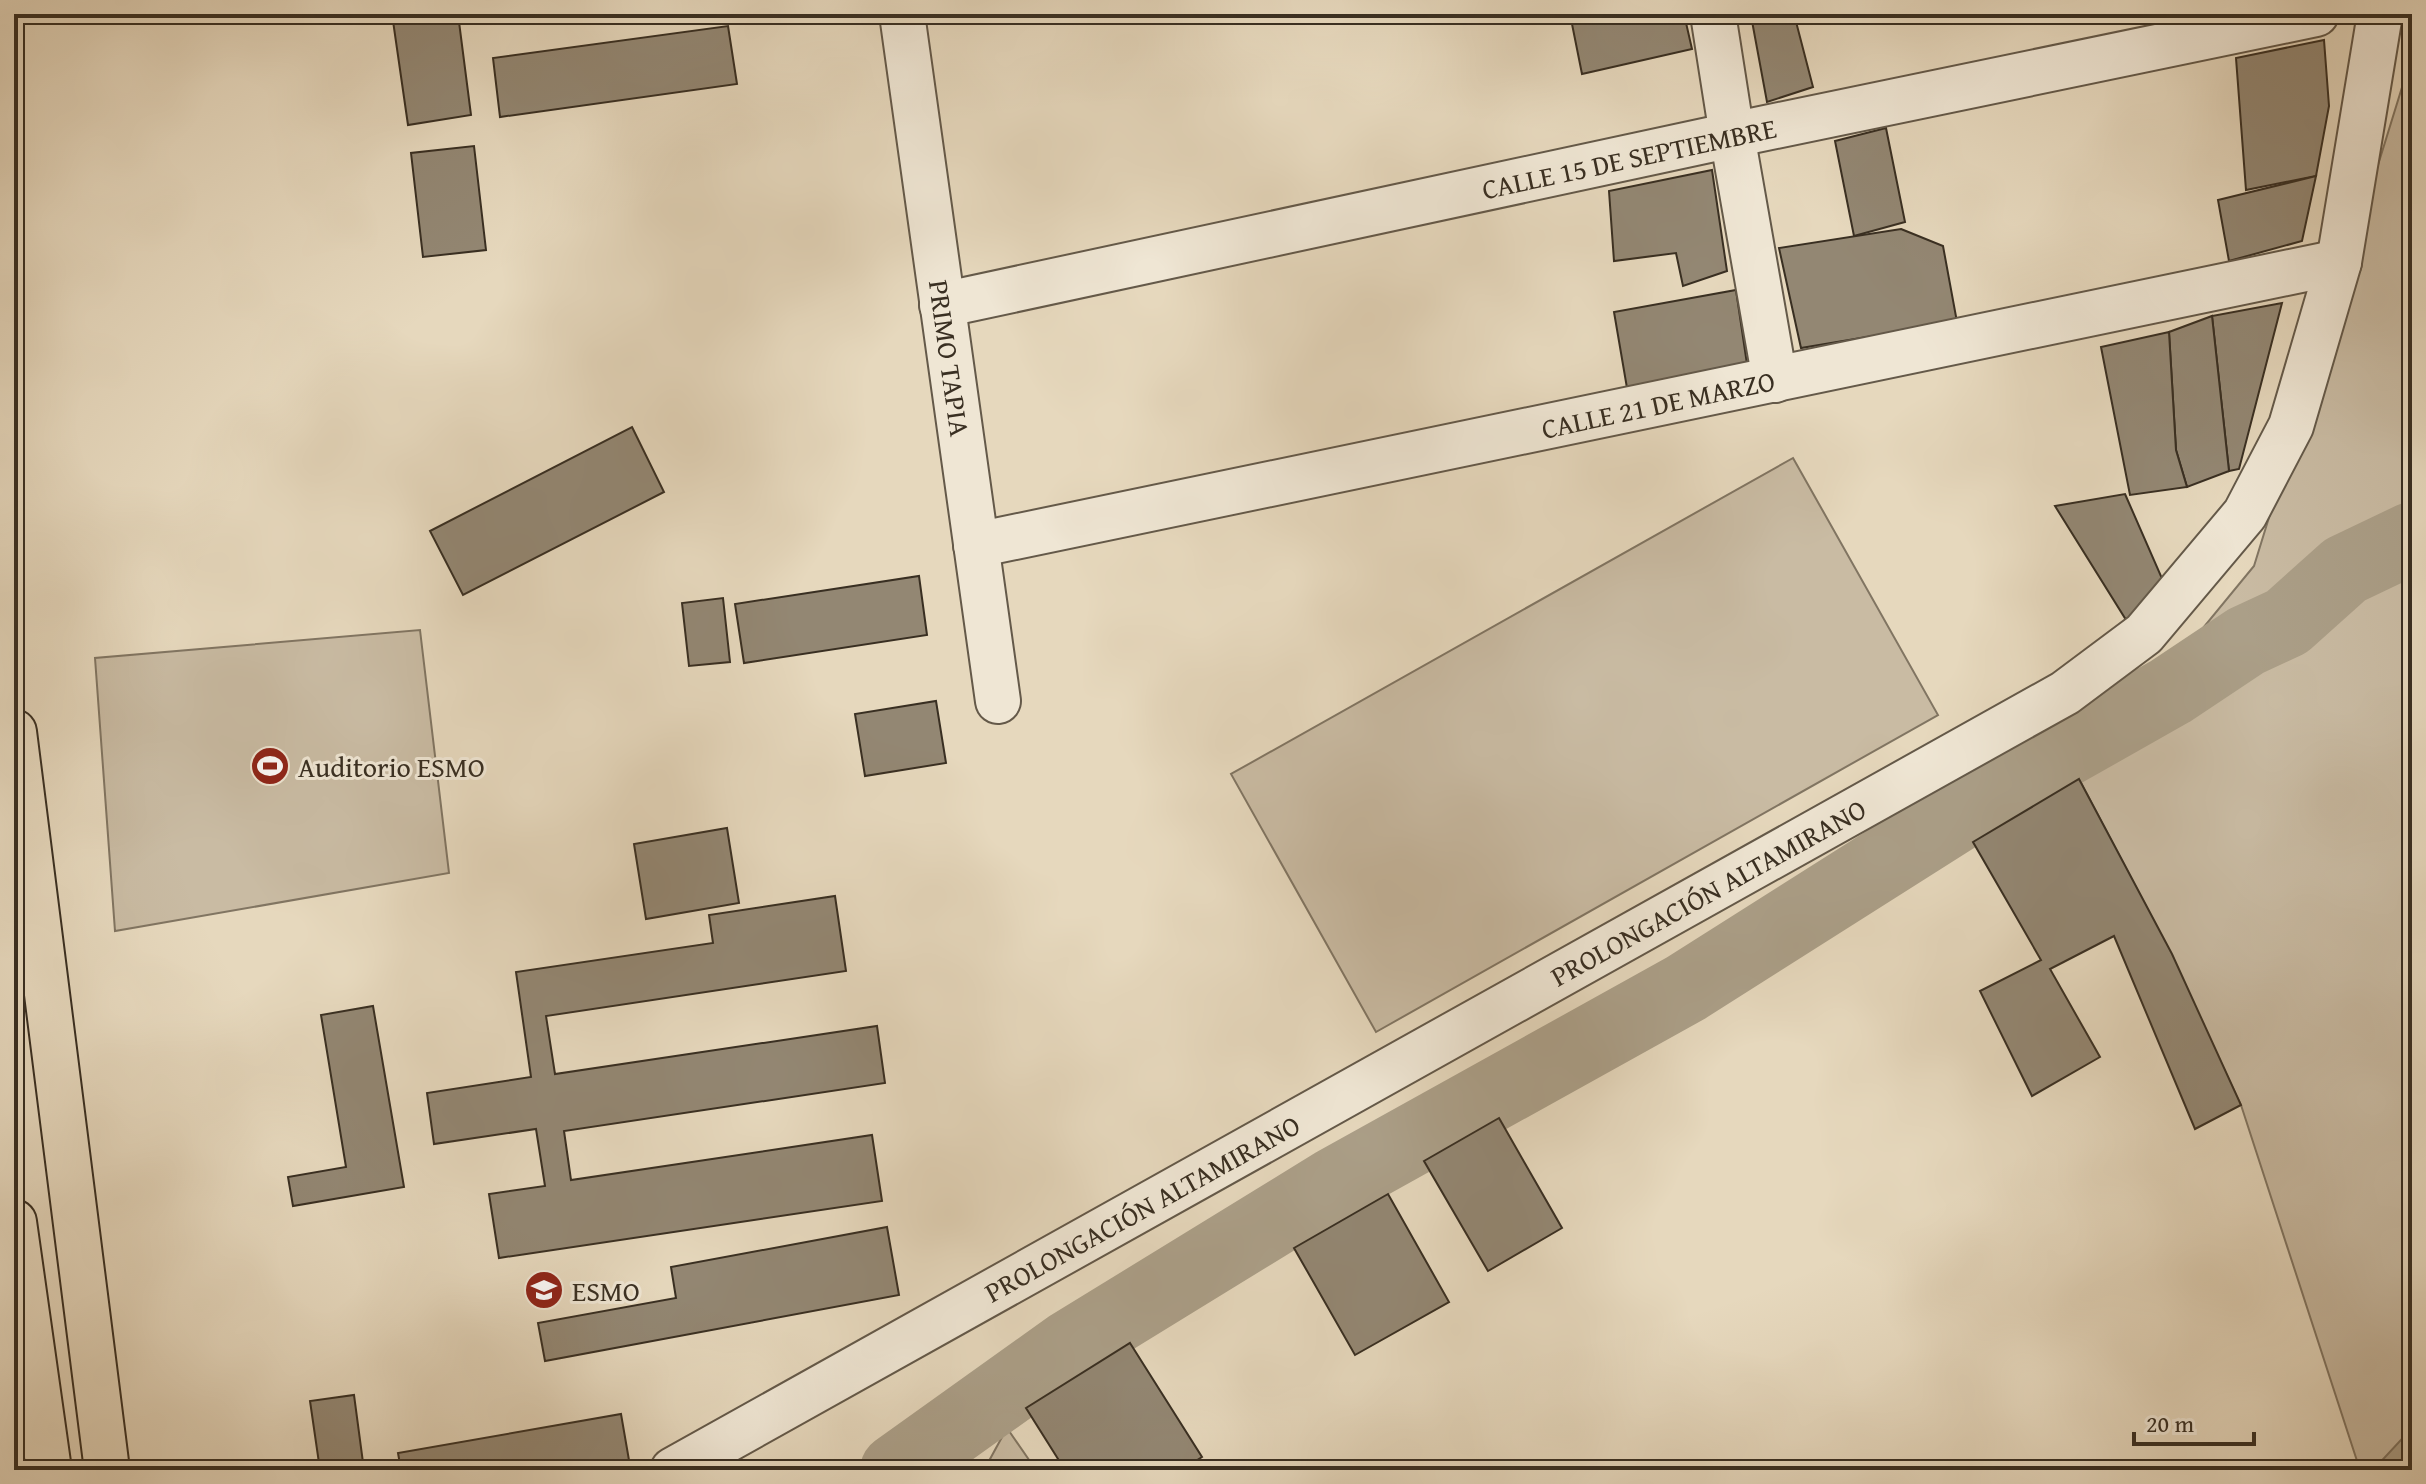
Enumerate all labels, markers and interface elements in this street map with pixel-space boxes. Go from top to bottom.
street label: CALLE 15 DE SEPTIEMBRE [1478,107,1780,209]
street label: PRIMO TAPIA [919,277,981,439]
street label: CALLE 21 DE MARZO [1538,359,1778,449]
sports icon: Auditorio ESMO [249,745,291,787]
place label: Auditorio ESMO [298,746,485,787]
street label: PROLONGACIÓN ALTAMIRANO [1543,788,1873,996]
street label: PROLONGACIÓN ALTAMIRANO [977,1104,1307,1312]
school or university icon: ESMO [523,1269,565,1311]
place label: ESMO [572,1270,640,1311]
scale bar [2134,1396,2254,1446]
text: 20 m [2146,1406,2194,1441]

